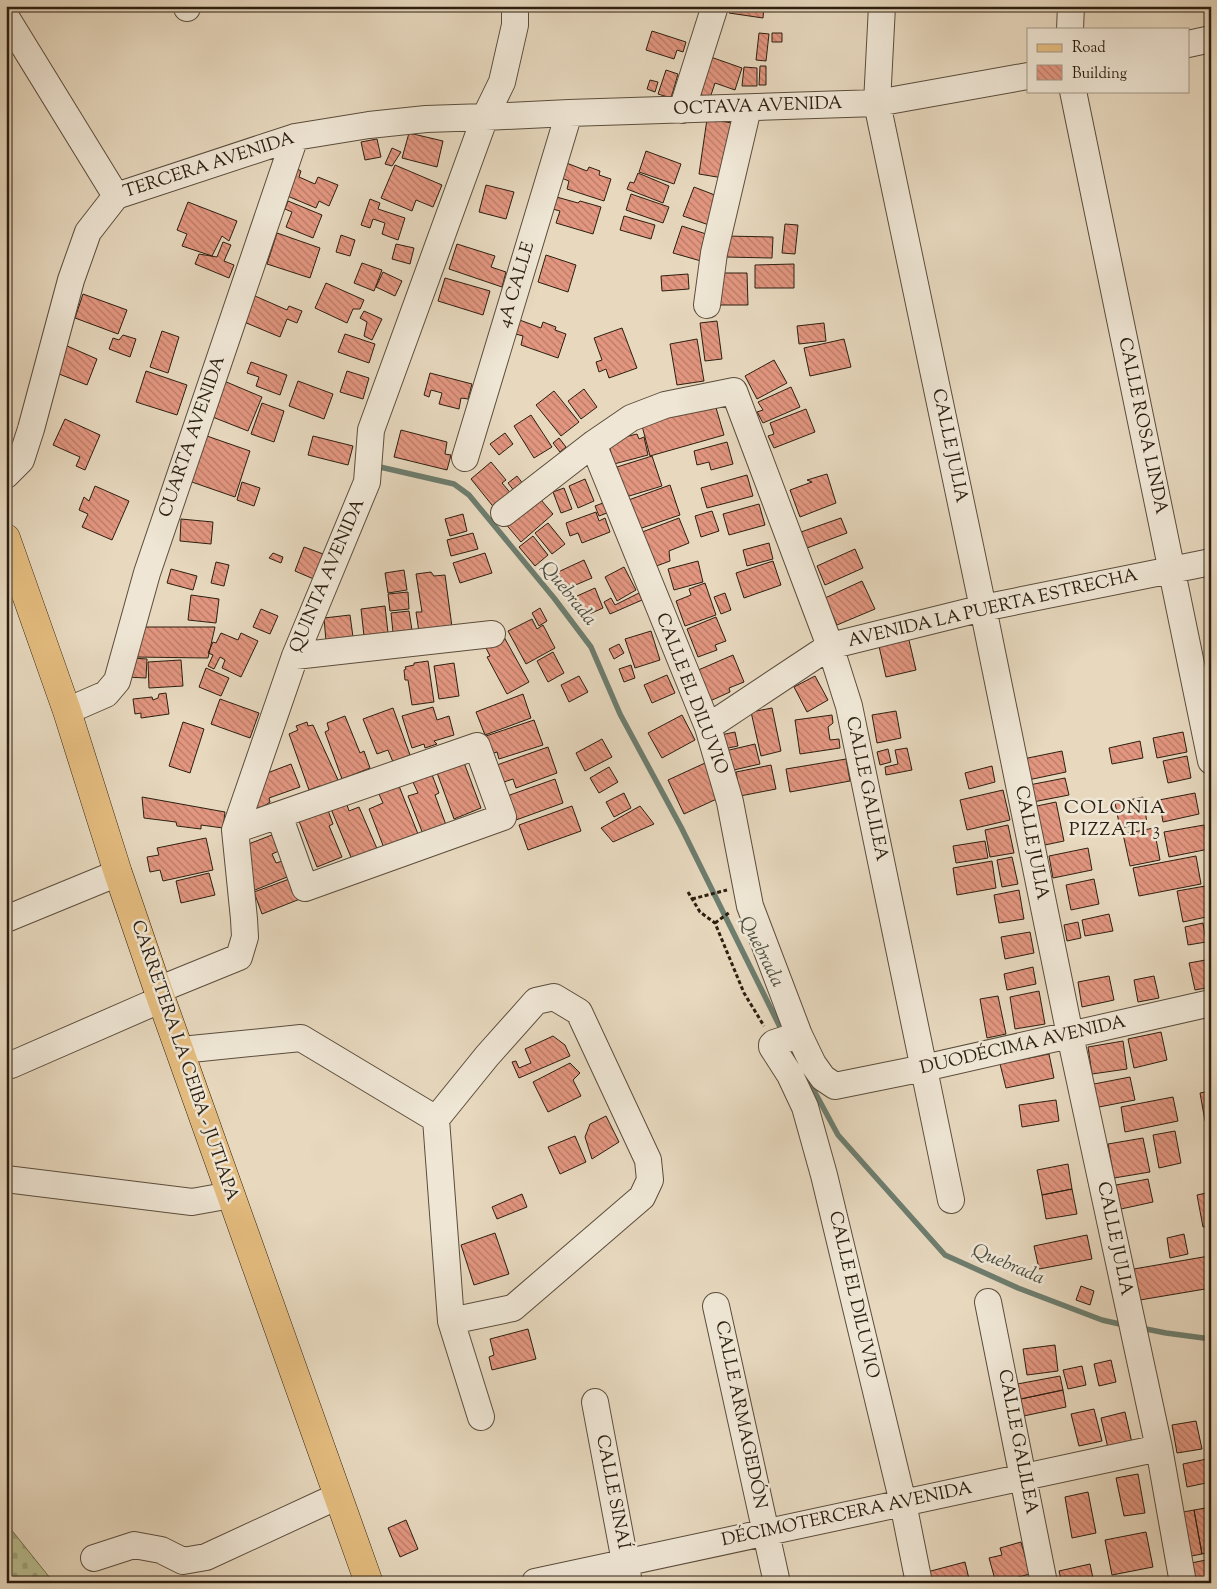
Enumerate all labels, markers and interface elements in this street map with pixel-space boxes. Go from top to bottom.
legend [1027,28,1190,92]
text: Road [1072,38,1106,59]
text: Building [1072,64,1127,85]
street label: OCTAVA AVENIDA [673,91,843,123]
street label: TERCERA AVENIDA [120,126,298,206]
street label: 4A CALLE [492,239,542,331]
street label: CALLE ROSA LINDA [1111,335,1174,517]
street label: CUARTA AVENIDA [153,352,233,521]
street label: CALLE JULIA [924,387,974,506]
street label: QUINTA AVENIDA [284,494,372,657]
water label: Quebrada [534,556,603,632]
street label: AVENIDA LA PUERTA ESTRECHA [845,563,1141,655]
street label: CALLE EL DILUVIO [648,609,734,779]
street label: CALLE GALILEA [838,714,894,864]
street label: CALLE JULIA [1007,784,1055,903]
district label: COLONIA PIZZATI 3 [1064,795,1166,844]
water label: Quebrada [732,912,790,992]
street label: CARRETERA LA CEIBA - JUTIAPA [124,917,245,1206]
street label: DUODÉCIMA AVENIDA [917,1010,1129,1082]
street label: CALLE JULIA [1089,1180,1139,1299]
street label: CALLE EL DILUVIO [821,1209,885,1381]
water label: Quebrada [968,1238,1049,1292]
street label: CALLE ARMAGEDÓN [707,1318,774,1512]
street label: CALLE GALILEA [990,1367,1044,1517]
street label: CALLE SINAÍ [588,1433,636,1552]
street label: DÉCIMOTERCERA AVENIDA [719,1476,975,1554]

